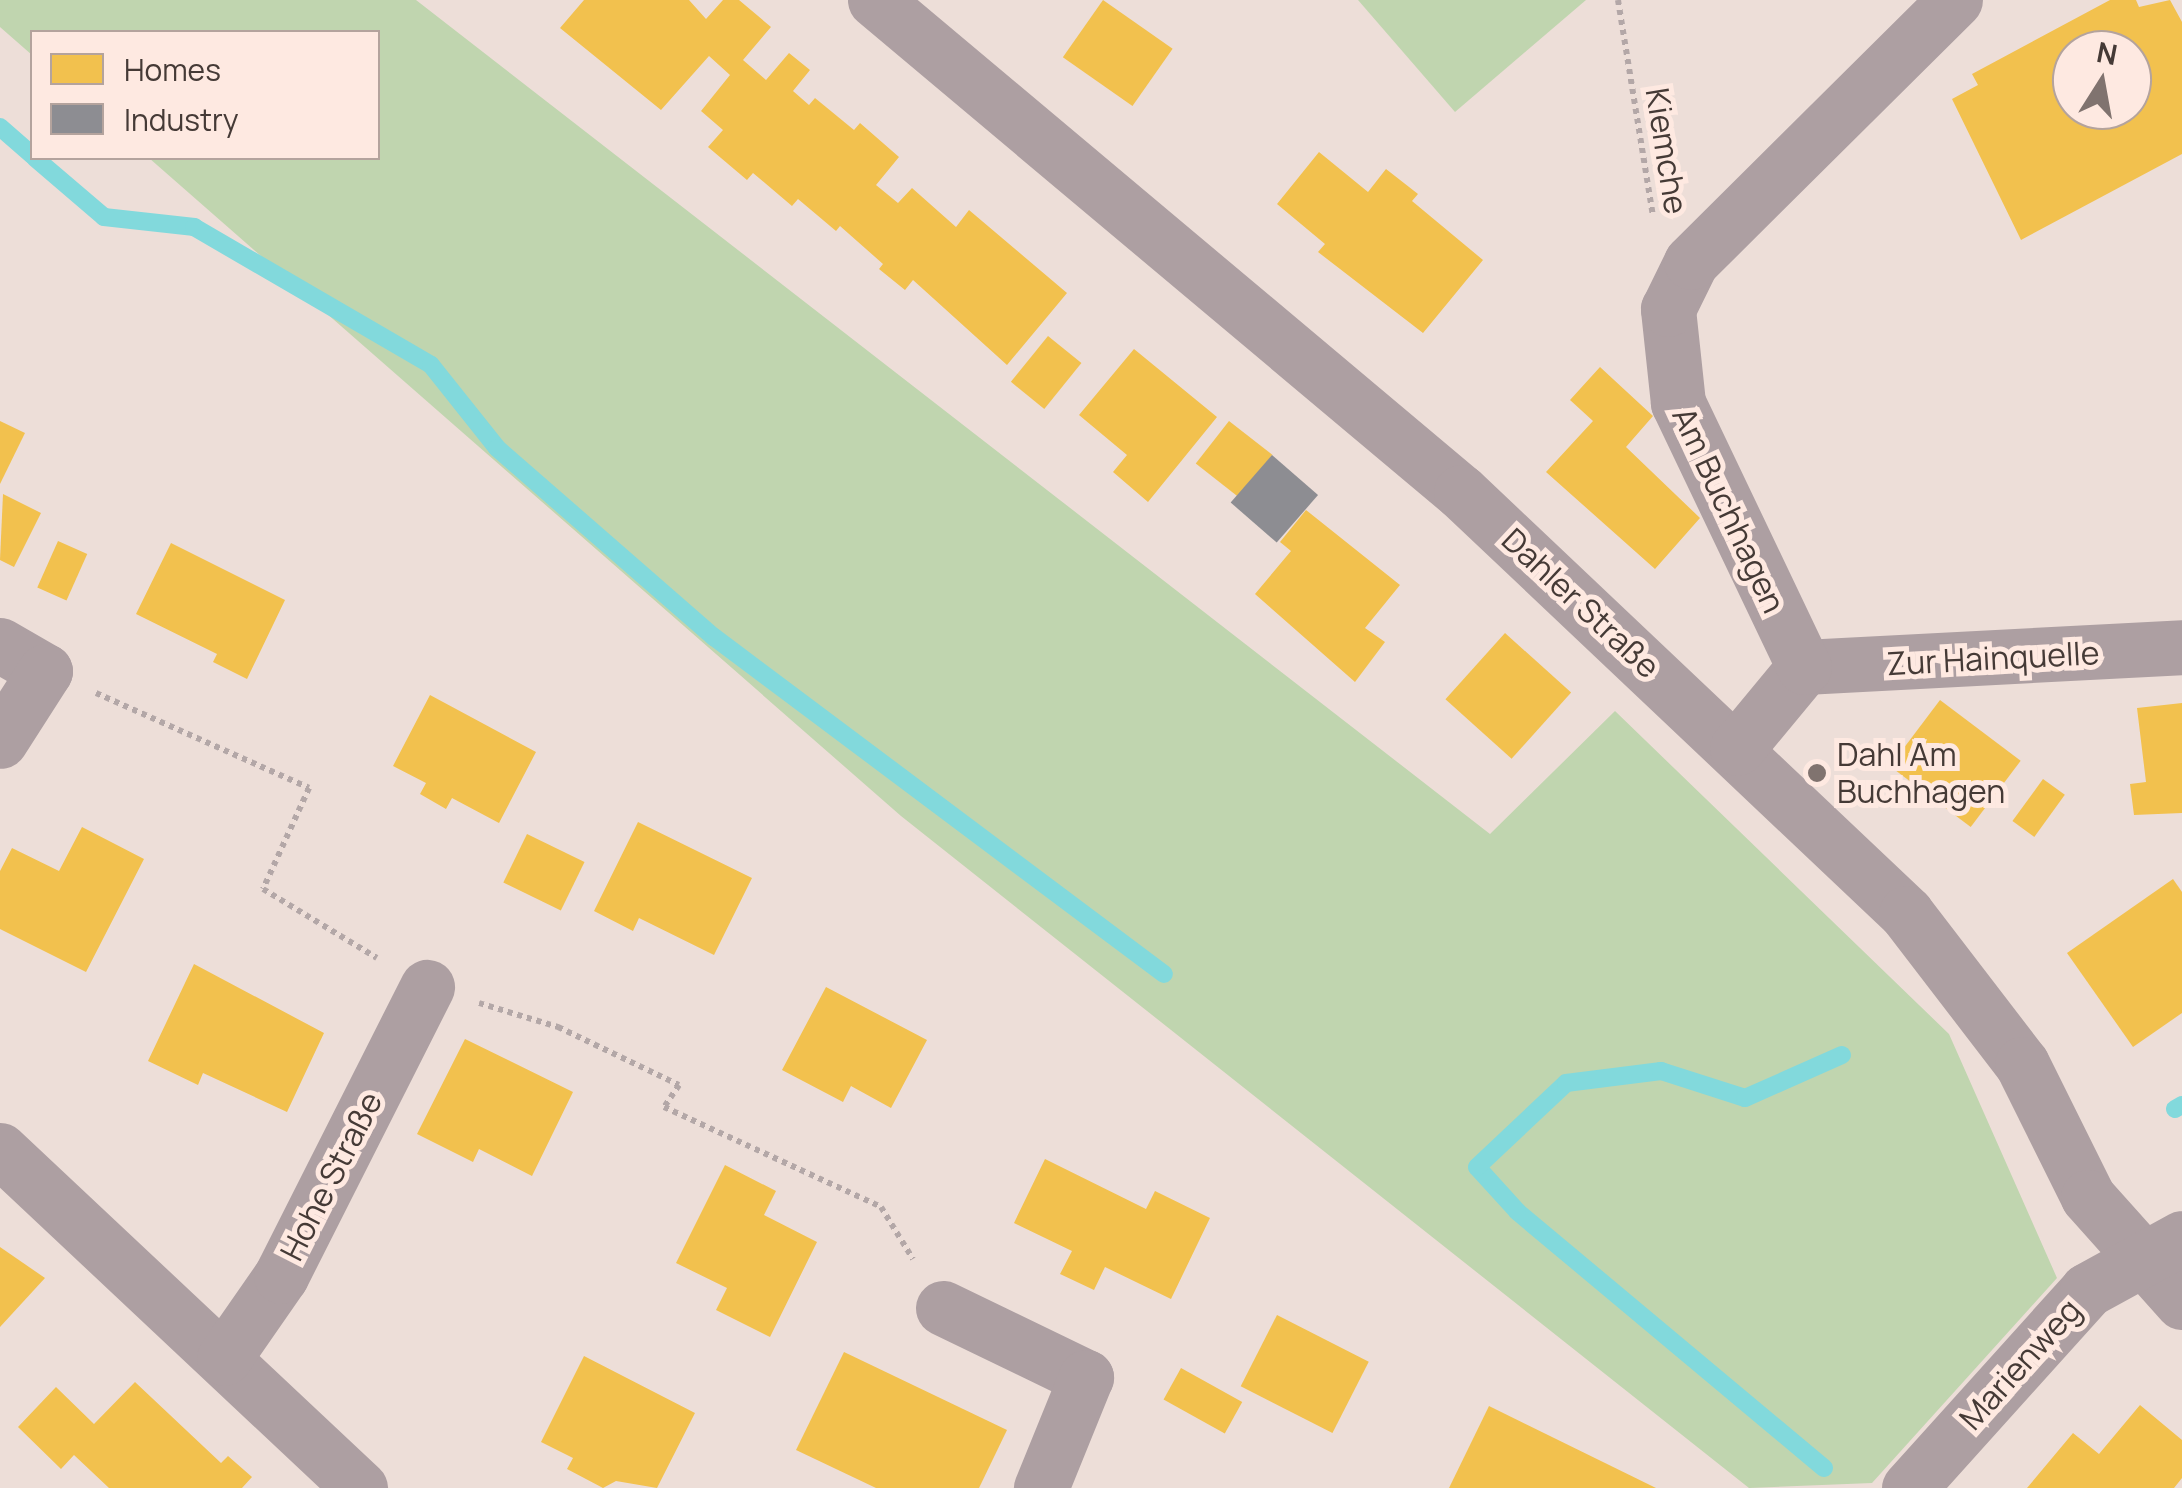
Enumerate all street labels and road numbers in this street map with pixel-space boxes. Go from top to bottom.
street label: Kiemche [1638,85,1696,217]
street label: Am Buchhagen [1665,401,1793,619]
street label: Dahler Straße [1494,520,1668,686]
street label: Zur Hainquelle [1886,633,2100,683]
street label: Hohe Straße [272,1085,390,1267]
street label: Marienweg [1951,1291,2089,1437]

